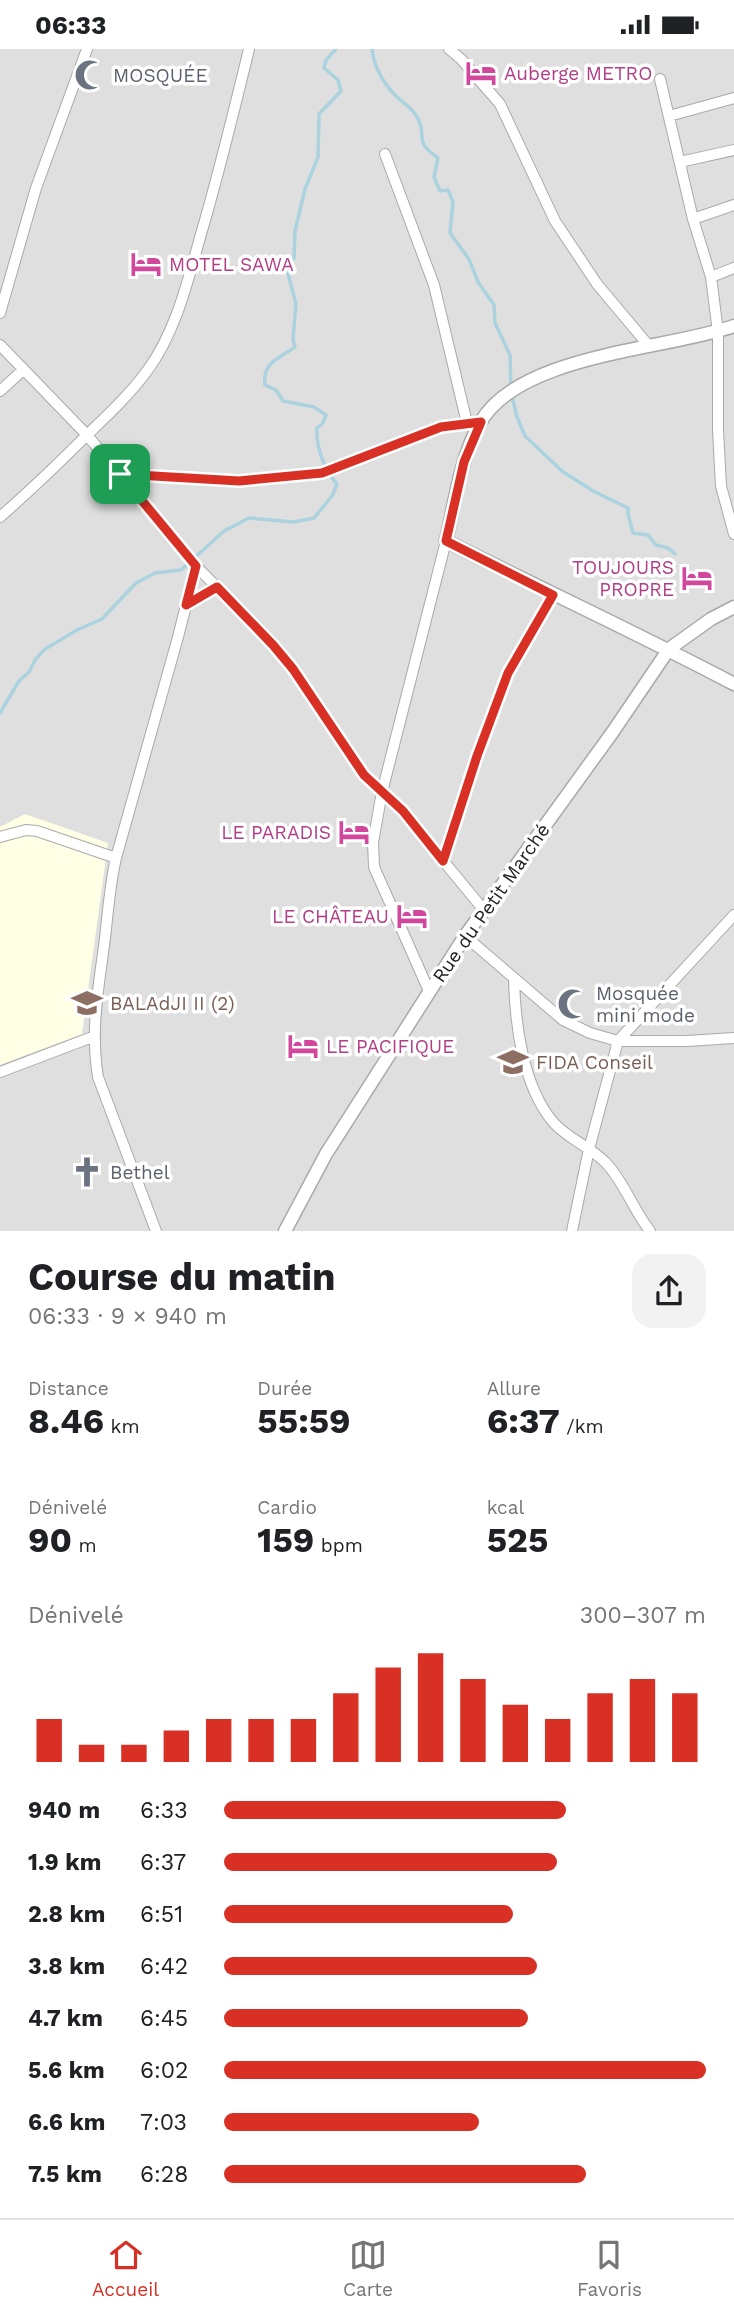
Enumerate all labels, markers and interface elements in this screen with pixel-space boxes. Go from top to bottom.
text: 06:33 [35,10,106,40]
hotel icon: Auberge METRO [464,56,498,90]
mosque icon: MOSQUÉE [73,58,107,92]
place label: Auberge METRO [504,62,652,85]
place label: MOSQUÉE [113,64,208,87]
hotel icon: MOTEL SAWA [129,247,163,281]
place label: MOTEL SAWA [169,253,294,276]
pin [90,444,150,504]
icon: arrive [101,455,139,493]
place label: TOUJOURS PROPRE [572,556,674,601]
hotel icon: TOUJOURS PROPRE [680,561,714,595]
hotel icon: LE PARADIS [337,815,371,849]
street label: Rue du Petit Marché [427,819,555,987]
place label: LE PARADIS [221,821,331,844]
hotel icon: LE CHÂTEAU [395,899,429,933]
place label: LE CHÂTEAU [272,905,389,928]
place label: Mosquée mini mode [596,982,695,1027]
school or university icon: BALAdJI II (2) [70,986,104,1020]
mosque icon: Mosquée mini mode [556,987,590,1021]
place label: BALAdJI II (2) [110,992,235,1015]
hotel icon: LE PACIFIQUE [286,1029,320,1063]
place label: LE PACIFIQUE [326,1035,454,1058]
school or university icon: FIDA Conseil [496,1045,530,1079]
place label: FIDA Conseil [536,1051,653,1074]
church icon: Bethel [70,1155,104,1189]
place label: Bethel [110,1161,170,1184]
button: share [632,1254,706,1328]
text: Course du matin [28,1255,336,1299]
text: 06:33 · 9 × 940 m [28,1303,227,1330]
text: Distance [28,1377,109,1400]
text: Durée [257,1377,312,1400]
text: Allure [487,1377,541,1400]
text: 8.46 [28,1400,104,1442]
text: 55:59 [257,1400,351,1442]
text: 6:37 [487,1400,560,1442]
text: km [104,1415,140,1438]
text: /km [560,1415,604,1438]
text: Dénivelé [28,1496,107,1519]
text: Cardio [257,1496,317,1519]
text: kcal [487,1496,524,1519]
text: 90 [28,1519,72,1561]
text: 159 [257,1519,314,1561]
text: 525 [487,1519,548,1561]
text: m [72,1534,97,1557]
text: bpm [314,1534,363,1557]
text: Dénivelé [28,1602,124,1629]
text: 300–307 m [580,1602,706,1629]
text: 940 m [28,1797,100,1824]
text: 6:33 [140,1797,188,1824]
text: 1.9 km [28,1849,101,1876]
text: 6:37 [140,1849,186,1876]
text: 2.8 km [28,1901,105,1928]
text: 6:51 [140,1901,183,1928]
text: 3.8 km [28,1953,105,1980]
text: 6:42 [140,1953,188,1980]
text: 4.7 km [28,2005,103,2032]
text: 6:45 [140,2005,188,2032]
text: 5.6 km [28,2057,105,2084]
text: 6:02 [140,2057,189,2084]
text: 6.6 km [28,2109,105,2136]
text: 7:03 [140,2109,187,2136]
text: 7.5 km [28,2161,102,2188]
text: 6:28 [140,2161,188,2188]
tab: Accueil [92,2236,159,2301]
tab: Carte [343,2236,393,2301]
tab: Favoris [577,2236,642,2301]

